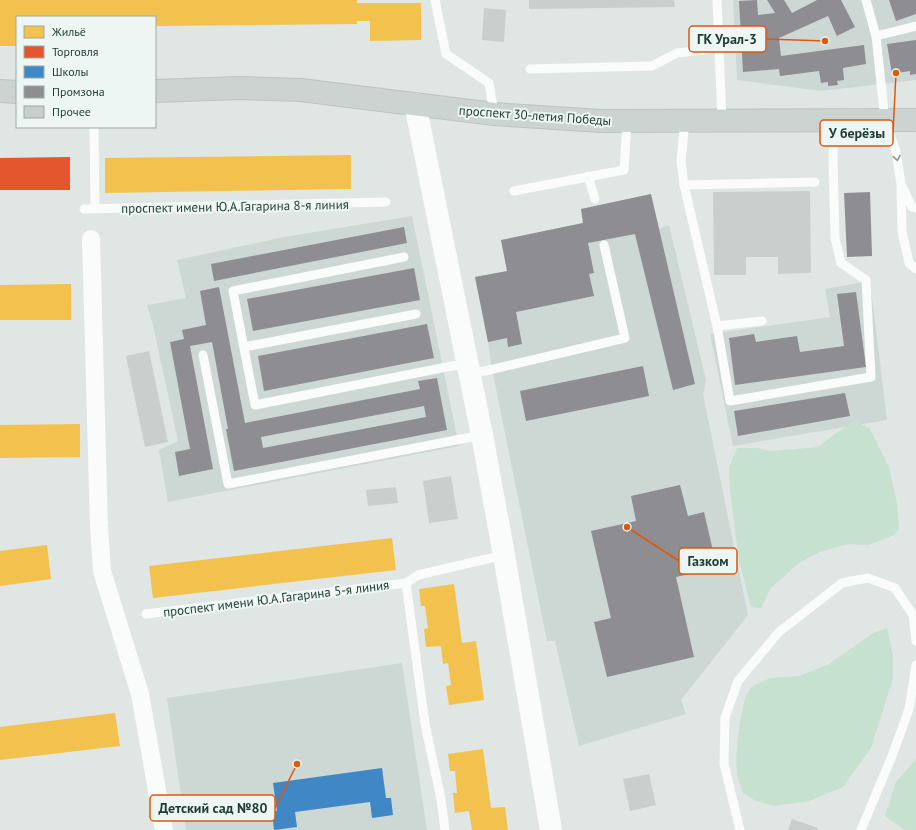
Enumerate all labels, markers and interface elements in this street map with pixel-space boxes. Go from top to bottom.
legend [16,16,156,128]
text: Жильё [51,24,86,39]
callout: ГК Урал-3 [689,26,766,52]
text: ГК Урал-3 [697,30,757,48]
text: Торговля [52,44,98,59]
text: Школы [52,64,88,79]
text: Промзона [52,84,105,99]
street label: проспект 30-летия Победы [458,102,612,129]
text: Прочее [52,104,91,119]
callout: У берёзы [820,120,893,146]
text: У берёзы [828,124,885,142]
one-way arrow [892,155,901,161]
street label: проспект имени Ю.А.Гагарина 8-я линия [121,196,349,217]
callout: Газком [679,548,737,574]
text: Газком [687,552,729,570]
street label: проспект имени Ю.А.Гагарина 5-я линия [162,576,390,621]
callout: Детский сад №80 [150,795,275,821]
text: Детский сад №80 [159,799,267,817]

